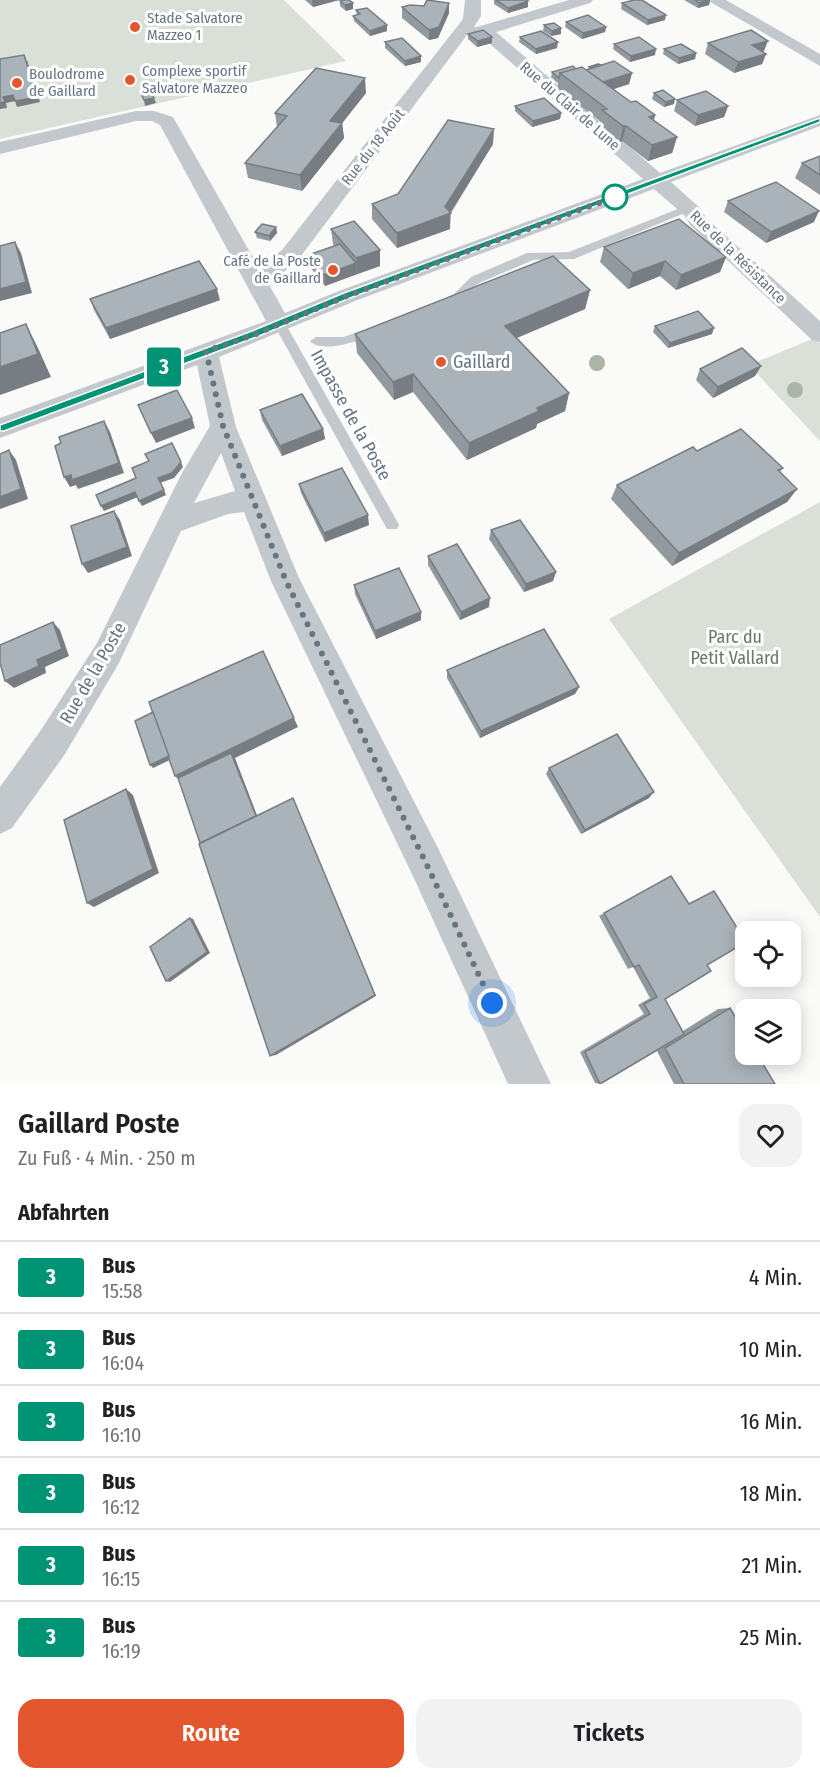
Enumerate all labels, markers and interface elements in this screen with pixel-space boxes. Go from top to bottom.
place label: Stade Salvatore Mazzeo 1 [147,9,243,44]
marker: Stade Salvatore Mazzeo 1 [128,20,142,34]
street label: Rue du Clair de Lune [516,58,624,154]
place label: Complexe sportif Salvatore Mazzeo [142,62,248,97]
place label: Boulodrome de Gaillard [29,65,104,100]
marker: Complexe sportif Salvatore Mazzeo [123,73,137,87]
marker: Boulodrome de Gaillard [10,76,24,90]
street label: Rue du 18 Août [338,105,408,189]
unlabelled marker [602,184,628,210]
street label: Rue de la Résistance [686,207,790,307]
place label: Café de la Poste de Gaillard [223,252,321,287]
marker: Café de la Poste de Gaillard [326,263,340,277]
street label: Impasse de la Poste [306,346,396,484]
line badge: 3 [144,348,184,386]
place label: Gaillard [453,351,510,373]
text: 3 [159,354,169,380]
marker: Gaillard [434,355,448,369]
street label: Rue de la Poste [55,618,131,728]
park label: Parc du Petit Vallard [690,626,780,669]
map controls [735,921,801,1065]
button: locate [735,921,801,987]
your location [477,988,507,1018]
button: layers [735,999,801,1065]
button: heart [739,1104,802,1167]
text: Gaillard Poste [18,1107,180,1140]
text: Zu Fuß · 4 Min. · 250 m [18,1146,196,1170]
text: Abfahrten [18,1199,109,1226]
text: Bus [102,1252,135,1279]
text: 3 [46,1264,56,1290]
text: 4 Min. [749,1264,802,1291]
text: 15:58 [102,1279,142,1303]
text: Bus [102,1324,135,1351]
text: 3 [46,1336,56,1362]
text: 10 Min. [739,1336,802,1363]
text: 16:04 [102,1351,144,1375]
text: Bus [102,1396,135,1423]
text: 3 [46,1408,56,1434]
text: 16 Min. [740,1408,802,1435]
text: 16:10 [102,1423,141,1447]
text: Bus [102,1468,135,1495]
text: 3 [46,1480,56,1506]
text: 18 Min. [740,1480,802,1507]
text: 16:12 [102,1495,140,1519]
text: Bus [102,1540,135,1567]
text: 3 [46,1552,56,1578]
text: 21 Min. [742,1552,802,1579]
text: 16:15 [102,1567,140,1591]
text: Bus [102,1612,135,1639]
text: 3 [46,1624,56,1650]
text: 25 Min. [740,1624,802,1651]
text: 16:19 [102,1639,141,1663]
button: Route [18,1699,404,1768]
button: Tickets [416,1699,802,1768]

